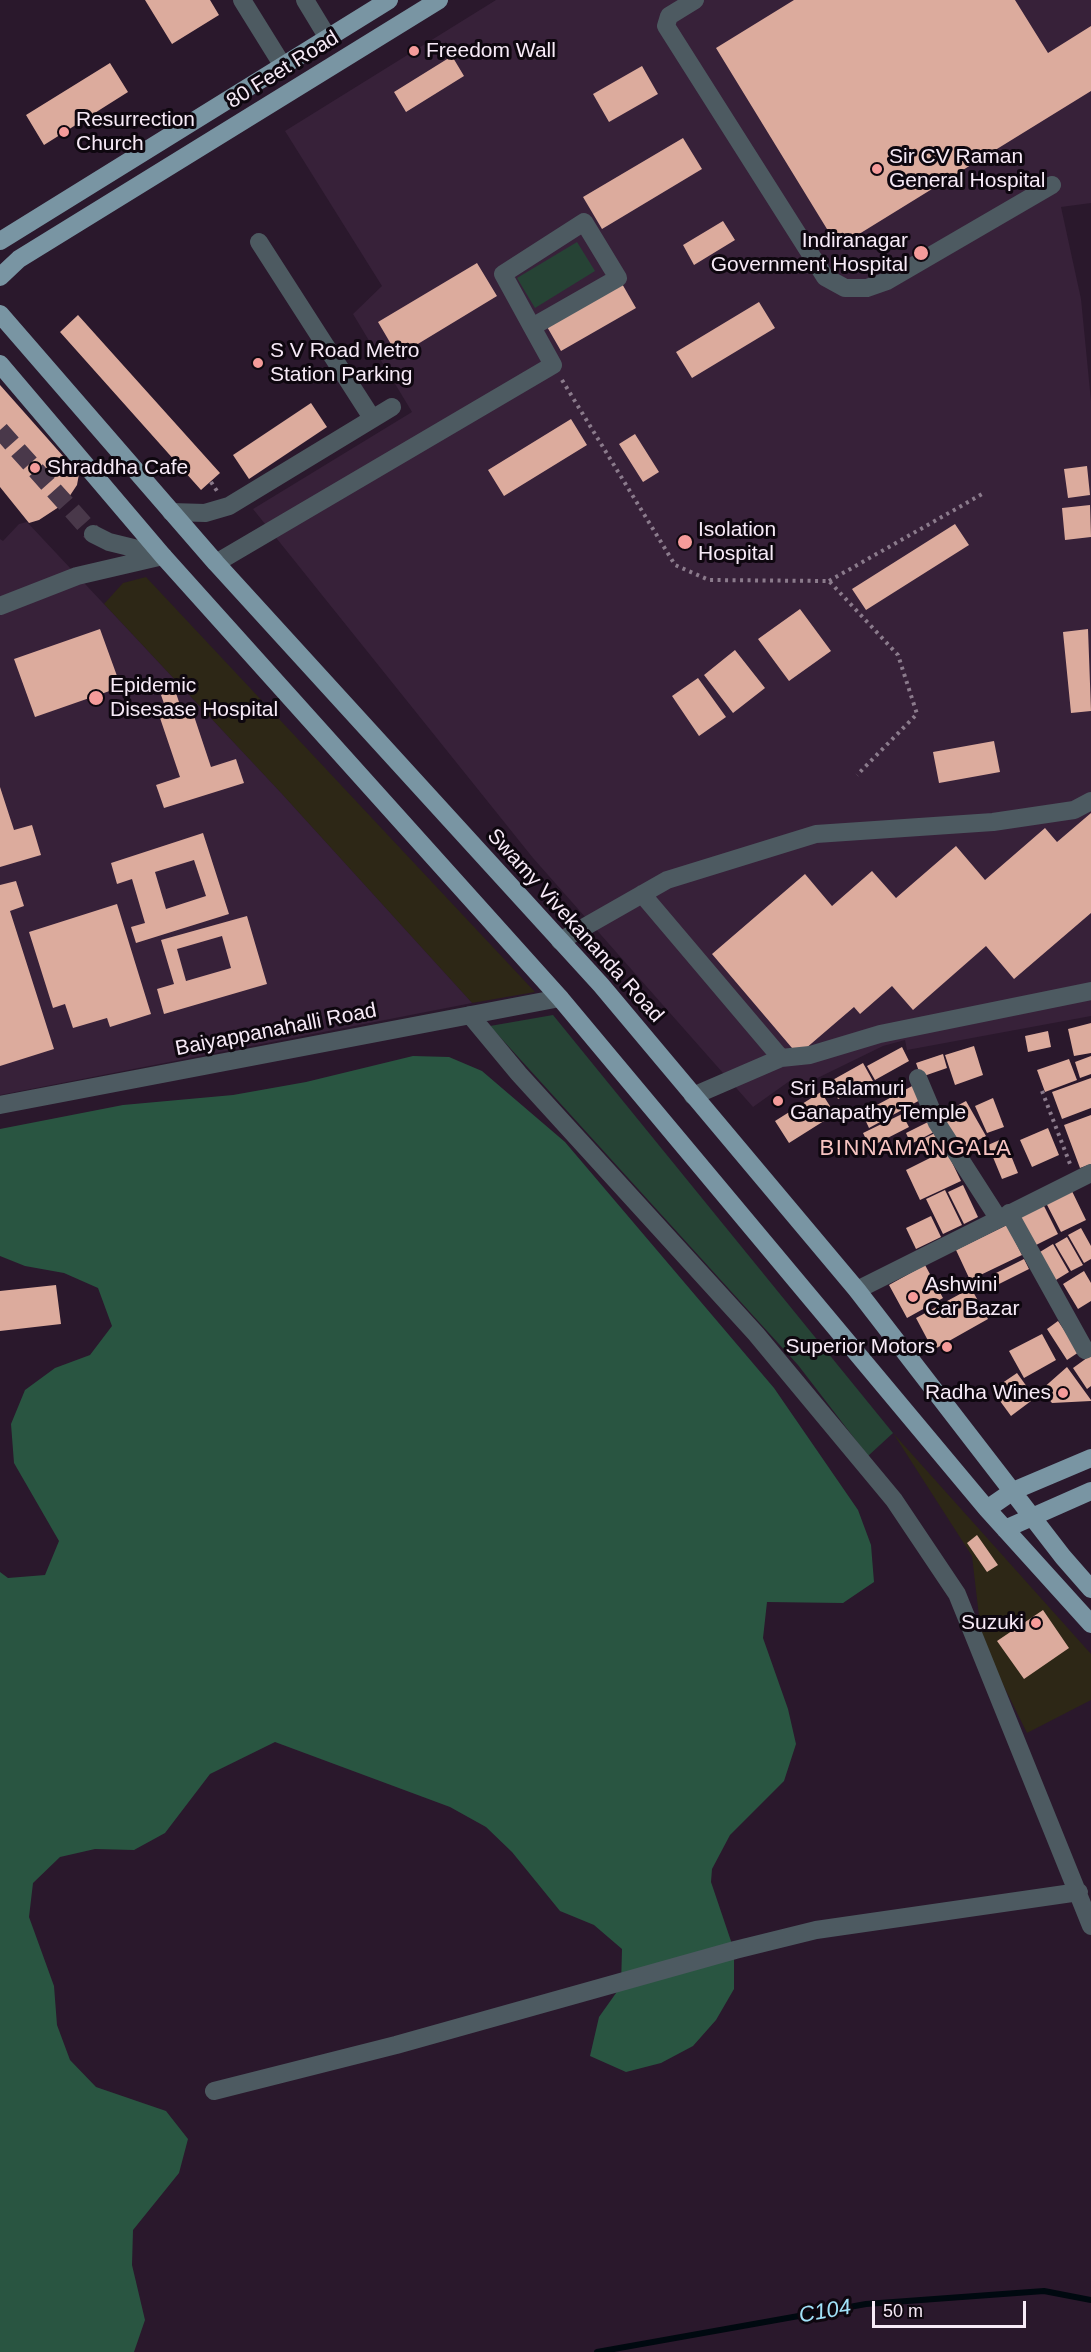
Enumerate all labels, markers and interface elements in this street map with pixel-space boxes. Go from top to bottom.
street label: 80 Feet Road [222,26,344,114]
place label: Freedom Wall [426,38,556,64]
marker: Freedom Wall [407,44,421,58]
place label: Resurrection Church [76,107,195,157]
marker: Resurrection Church [57,125,71,139]
place label: Sir CV Raman General Hospital [889,144,1045,194]
marker: Sir CV Raman General Hospital [870,162,884,176]
place label: Indiranagar Government Hospital [711,228,908,278]
marker: Indiranagar Government Hospital [912,244,930,262]
place label: S V Road Metro Station Parking [270,338,419,388]
marker: S V Road Metro Station Parking [251,356,265,370]
place label: Shraddha Cafe [47,455,188,481]
marker: Shraddha Cafe [28,461,42,475]
place label: Isolation Hospital [698,517,776,567]
marker: Isolation Hospital [676,533,694,551]
place label: Epidemic Disesase Hospital [110,673,278,723]
marker: Epidemic Disesase Hospital [87,689,105,707]
street label: Swamy Vivekananda Road [481,824,669,1028]
street label: Baiyappanahalli Road [173,998,379,1062]
place label: Sri Balamuri Ganapathy Temple [790,1076,966,1126]
marker: Sri Balamuri Ganapathy Temple [771,1094,785,1108]
district label: BINNAMANGALA [820,1136,1012,1162]
place label: Ashwini Car Bazar [925,1272,1020,1322]
marker: Ashwini Car Bazar [906,1290,920,1304]
place label: Superior Motors [786,1334,935,1360]
marker: Superior Motors [940,1340,954,1354]
place label: Radha Wines [925,1380,1051,1406]
marker: Radha Wines [1056,1386,1070,1400]
place label: Suzuki [961,1610,1024,1636]
marker: Suzuki [1029,1616,1043,1630]
scale bar [875,2289,1030,2327]
water label: C104 [797,2294,853,2330]
text: 50 m [883,2301,923,2321]

